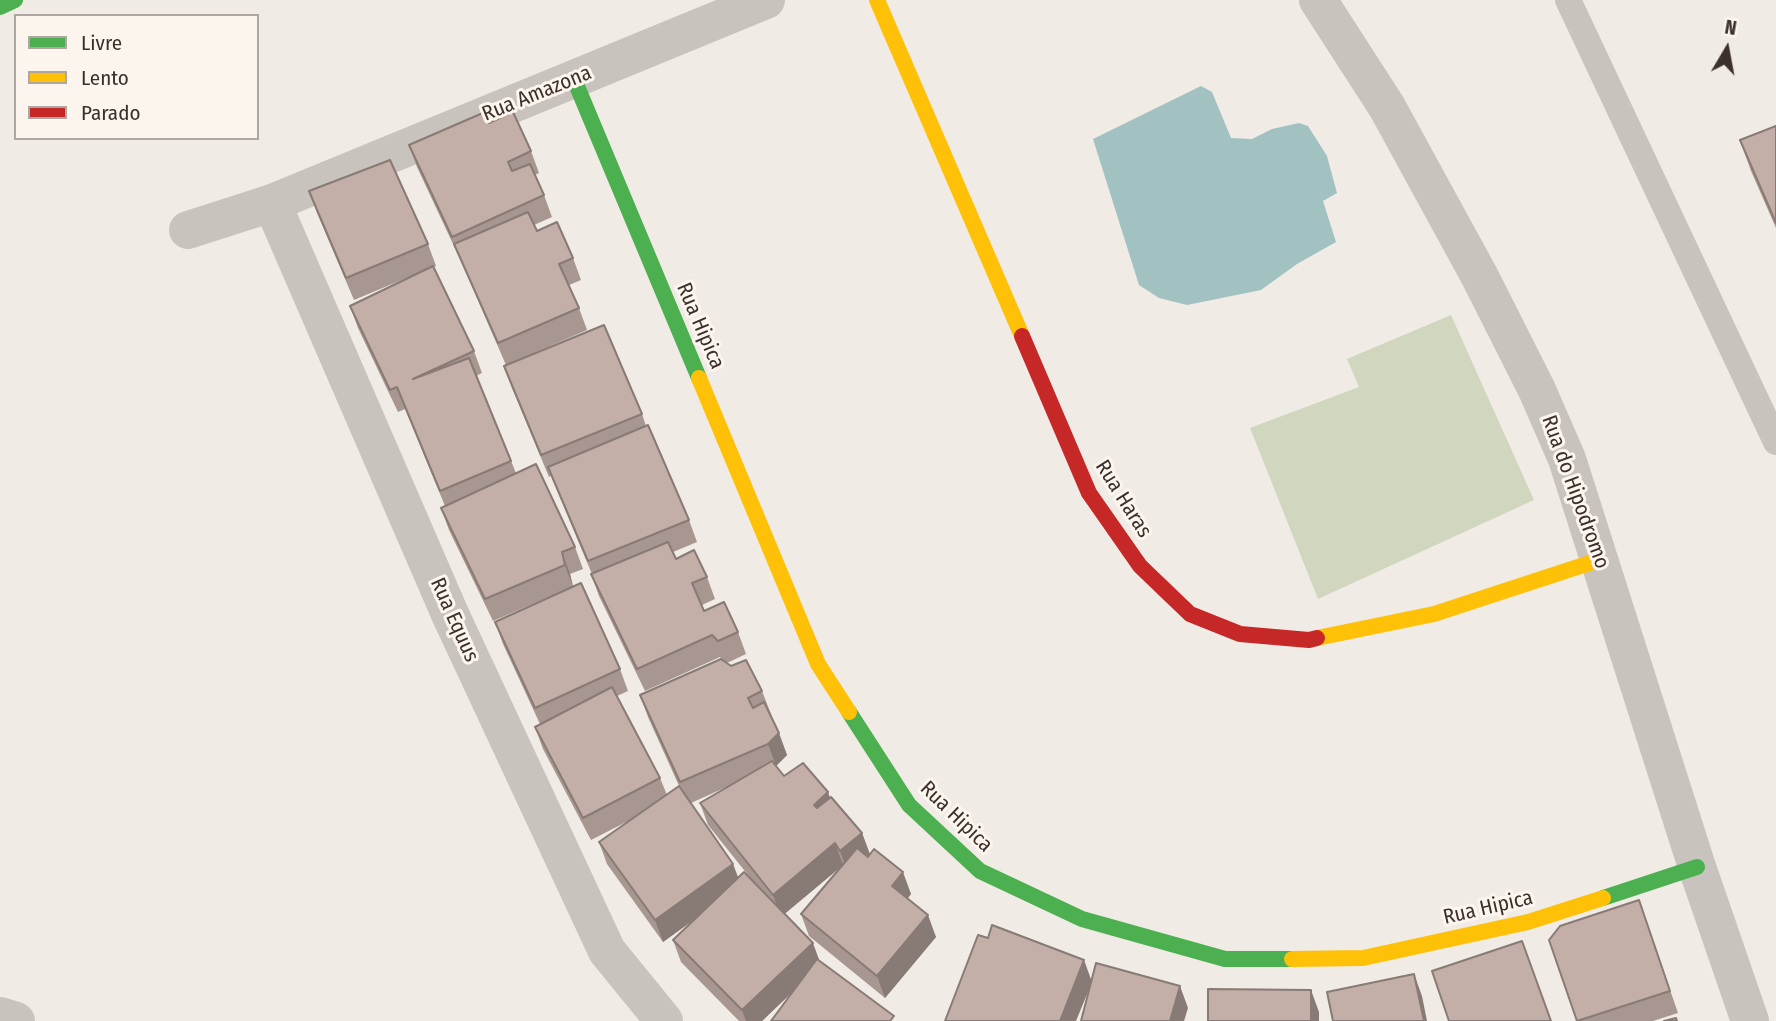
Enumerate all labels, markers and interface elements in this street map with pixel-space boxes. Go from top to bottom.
legend [14,14,259,140]
north arrow [1692,14,1762,84]
text: N [1723,16,1738,40]
text: Livre [81,30,122,56]
street label: Rua Amazona [479,61,595,127]
text: Lento [81,65,129,91]
text: Parado [81,100,140,126]
street label: Rua Hipica [671,279,729,373]
street label: Rua do Hipodromo [1536,412,1614,572]
street label: Rua Haras [1089,456,1157,542]
street label: Rua Equus [424,574,484,666]
street label: Rua Hipica [914,776,998,858]
street label: Rua Hipica [1441,885,1535,931]

